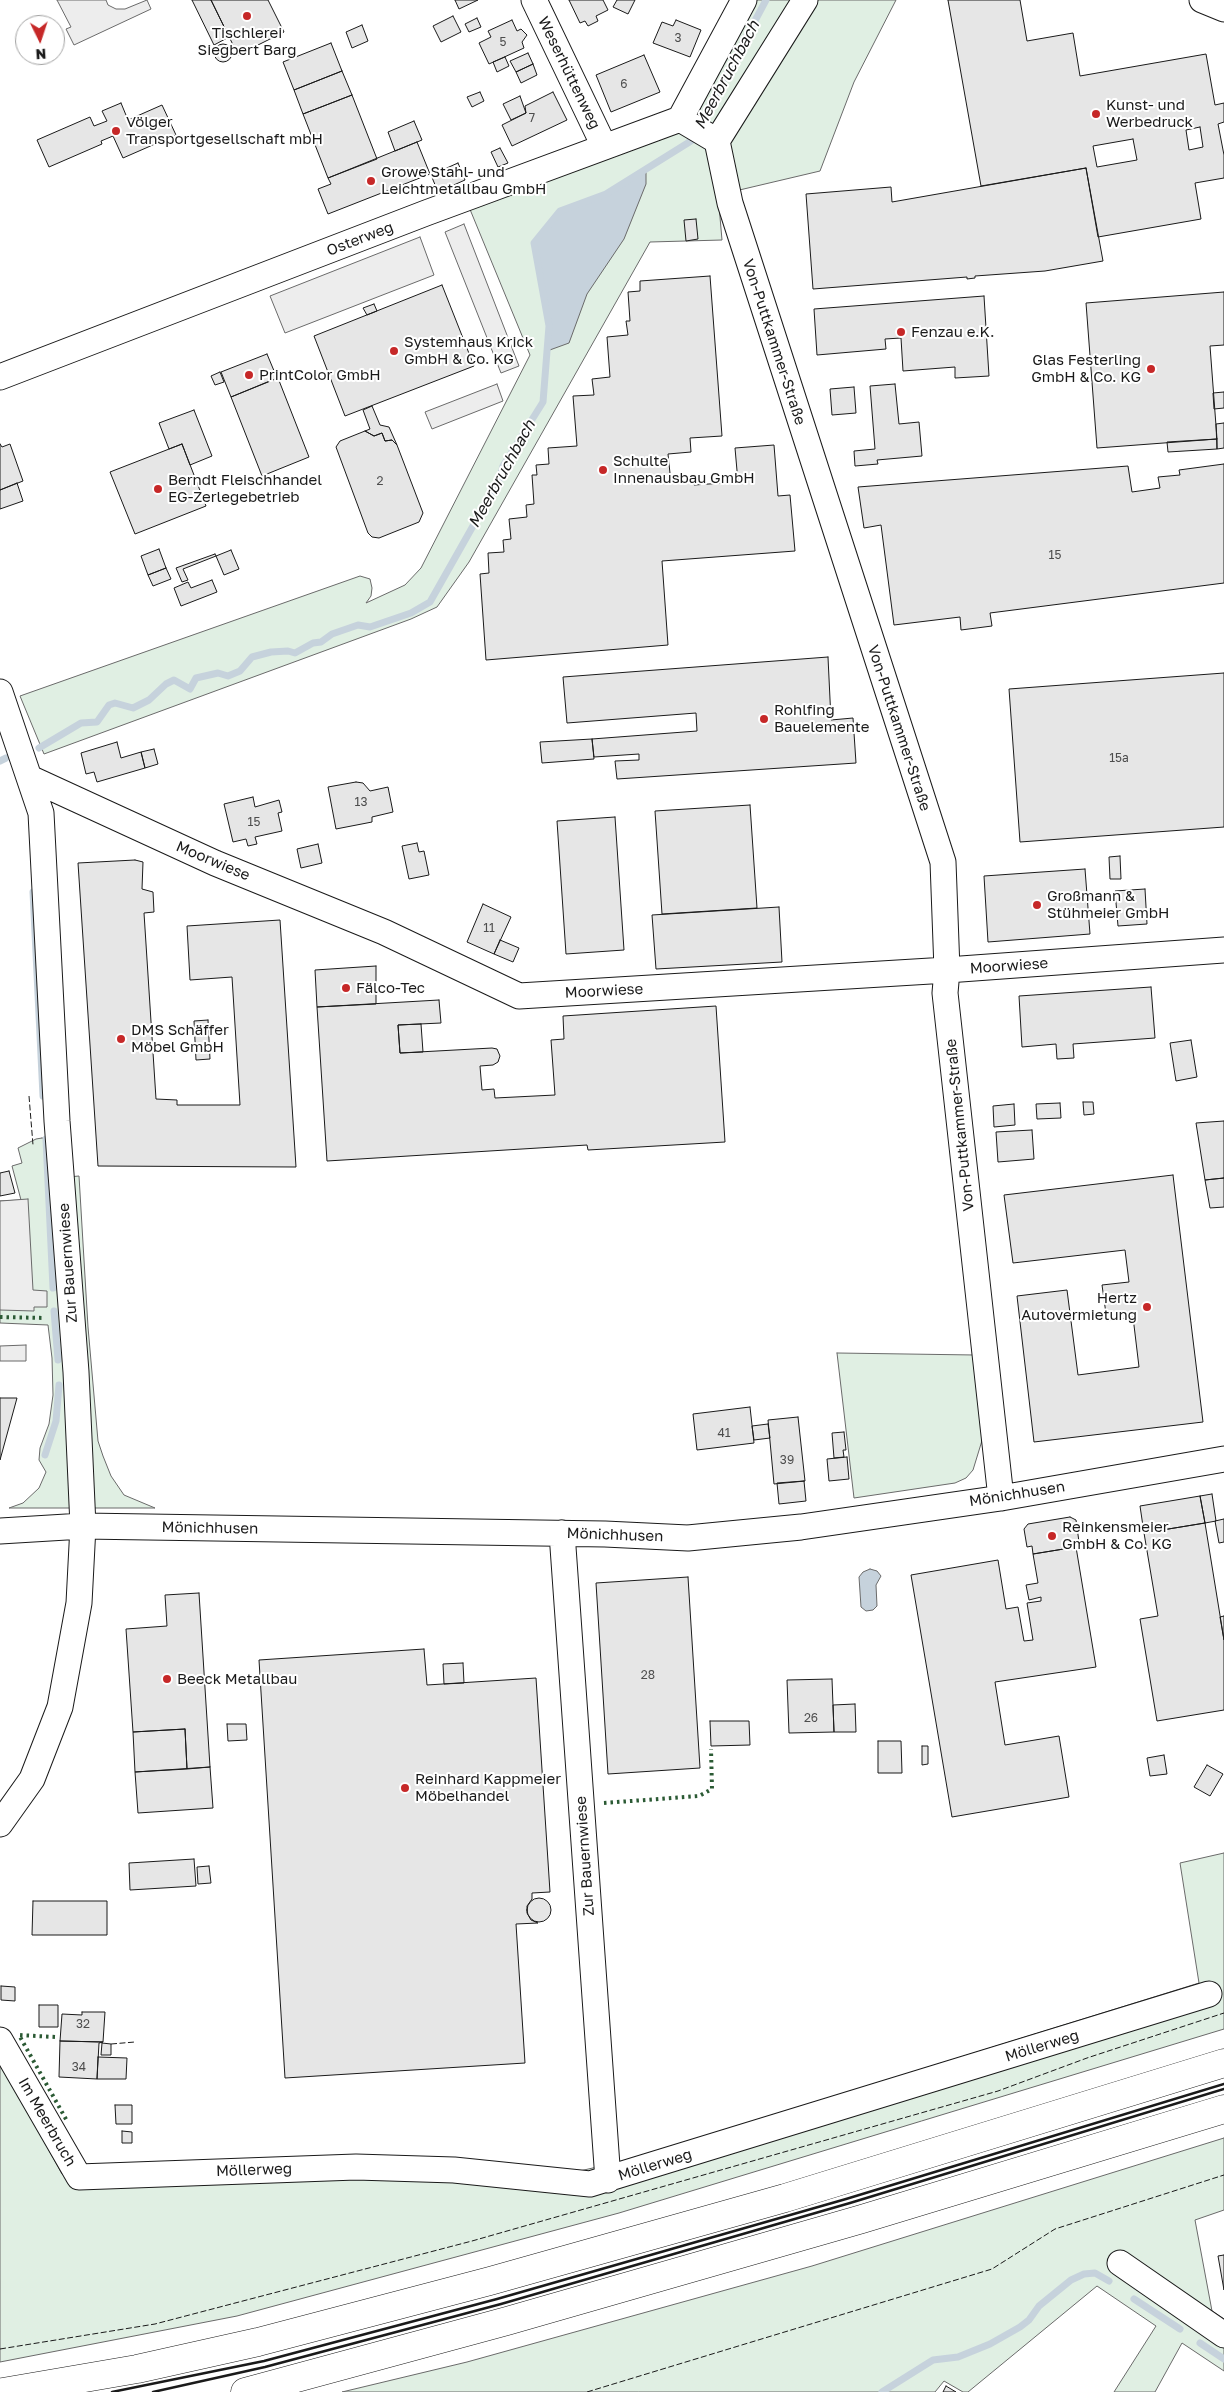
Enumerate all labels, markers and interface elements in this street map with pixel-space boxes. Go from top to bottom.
marker: Tischlerei Siegbert Barg [241,10,253,22]
street label: Weserhüttenweg [534,14,604,132]
north arrow [15,15,65,65]
water label: Meerbruchbach [690,17,764,133]
place label: Tischlerei Siegbert Barg [198,24,296,59]
house number: 3 [674,31,682,45]
house number: 5 [500,35,506,49]
text: N [35,46,47,63]
house number: 6 [620,77,628,91]
place label: Kunst- und Werbedruck [1106,96,1193,131]
marker: Kunst- und Werbedruck [1090,108,1102,120]
house number: 7 [529,111,535,125]
place label: Völger Transportgesellschaft mbH [126,113,323,148]
marker: Völger Transportgesellschaft mbH [110,125,122,137]
place label: Growe Stahl- und Leichtmetallbau GmbH [381,163,546,198]
marker: Growe Stahl- und Leichtmetallbau GmbH [365,175,377,187]
street label: Osterweg [324,218,396,260]
street label: Von-Puttkammer-Straße [739,257,809,427]
place label: Fenzau e.K. [911,323,994,341]
marker: Fenzau e.K. [895,326,907,338]
place label: Systemhaus Krick GmbH & Co. KG [404,333,533,368]
marker: Systemhaus Krick GmbH & Co. KG [388,345,400,357]
place label: Glas Festerling GmbH & Co. KG [1031,351,1141,386]
marker: Glas Festerling GmbH & Co. KG [1145,363,1157,375]
place label: PrintColor GmbH [259,366,381,384]
marker: PrintColor GmbH [243,369,255,381]
water label: Meerbruchbach [464,417,540,531]
place label: Schulte Innenausbau GmbH [613,452,755,487]
marker: Schulte Innenausbau GmbH [597,464,609,476]
place label: Berndt Fleischhandel EG-Zerlegebetrieb [168,471,322,506]
house number: 2 [377,474,383,488]
marker: Berndt Fleischhandel EG-Zerlegebetrieb [152,483,164,495]
house number: 15 [1049,548,1061,562]
street label: Von-Puttkammer-Straße [864,643,934,813]
place label: Rohlfing Bauelemente [774,701,869,736]
marker: Rohlfing Bauelemente [758,713,770,725]
house number: 15a [1109,751,1129,765]
house number: 13 [355,795,367,809]
house number: 15 [248,815,260,829]
street label: Moorwiese [173,837,253,885]
place label: Großmann & Stühmeier GmbH [1047,887,1169,922]
marker: Großmann & Stühmeier GmbH [1031,899,1043,911]
house number: 11 [483,921,495,935]
street label: Moorwiese [969,954,1049,978]
place label: Fälco-Tec [356,979,425,997]
street label: Moorwiese [564,980,644,1002]
marker: Fälco-Tec [340,982,352,994]
place label: DMS Schäffer Möbel GmbH [131,1021,229,1056]
marker: DMS Schäffer Möbel GmbH [115,1033,127,1045]
street label: Von-Puttkammer-Straße [942,1038,978,1212]
street label: Zur Bauernwiese [55,1202,81,1324]
place label: Hertz Autovermietung [1021,1289,1137,1324]
marker: Hertz Autovermietung [1141,1301,1153,1313]
house number: 41 [717,1426,731,1440]
house number: 39 [780,1453,794,1467]
street label: Mönichhusen [968,1478,1066,1510]
street label: Mönichhusen [161,1518,259,1538]
place label: Reinkensmeier GmbH & Co. KG [1062,1518,1172,1553]
street label: Mönichhusen [566,1524,664,1546]
marker: Reinkensmeier GmbH & Co. KG [1046,1530,1058,1542]
house number: 28 [641,1668,655,1682]
place label: Beeck Metallbau [177,1670,297,1688]
marker: Beeck Metallbau [161,1673,173,1685]
house number: 26 [804,1711,818,1725]
place label: Reinhard Kappmeier Möbelhandel [415,1770,561,1805]
marker: Reinhard Kappmeier Möbelhandel [399,1782,411,1794]
street label: Zur Bauernwiese [572,1795,598,1917]
house number: 32 [76,2017,90,2031]
street label: Möllerweg [1003,2026,1081,2066]
house number: 34 [72,2060,86,2074]
street label: Im Meerbruch [14,2074,80,2170]
street label: Möllerweg [616,2145,694,2185]
street label: Möllerweg [216,2160,292,2180]

